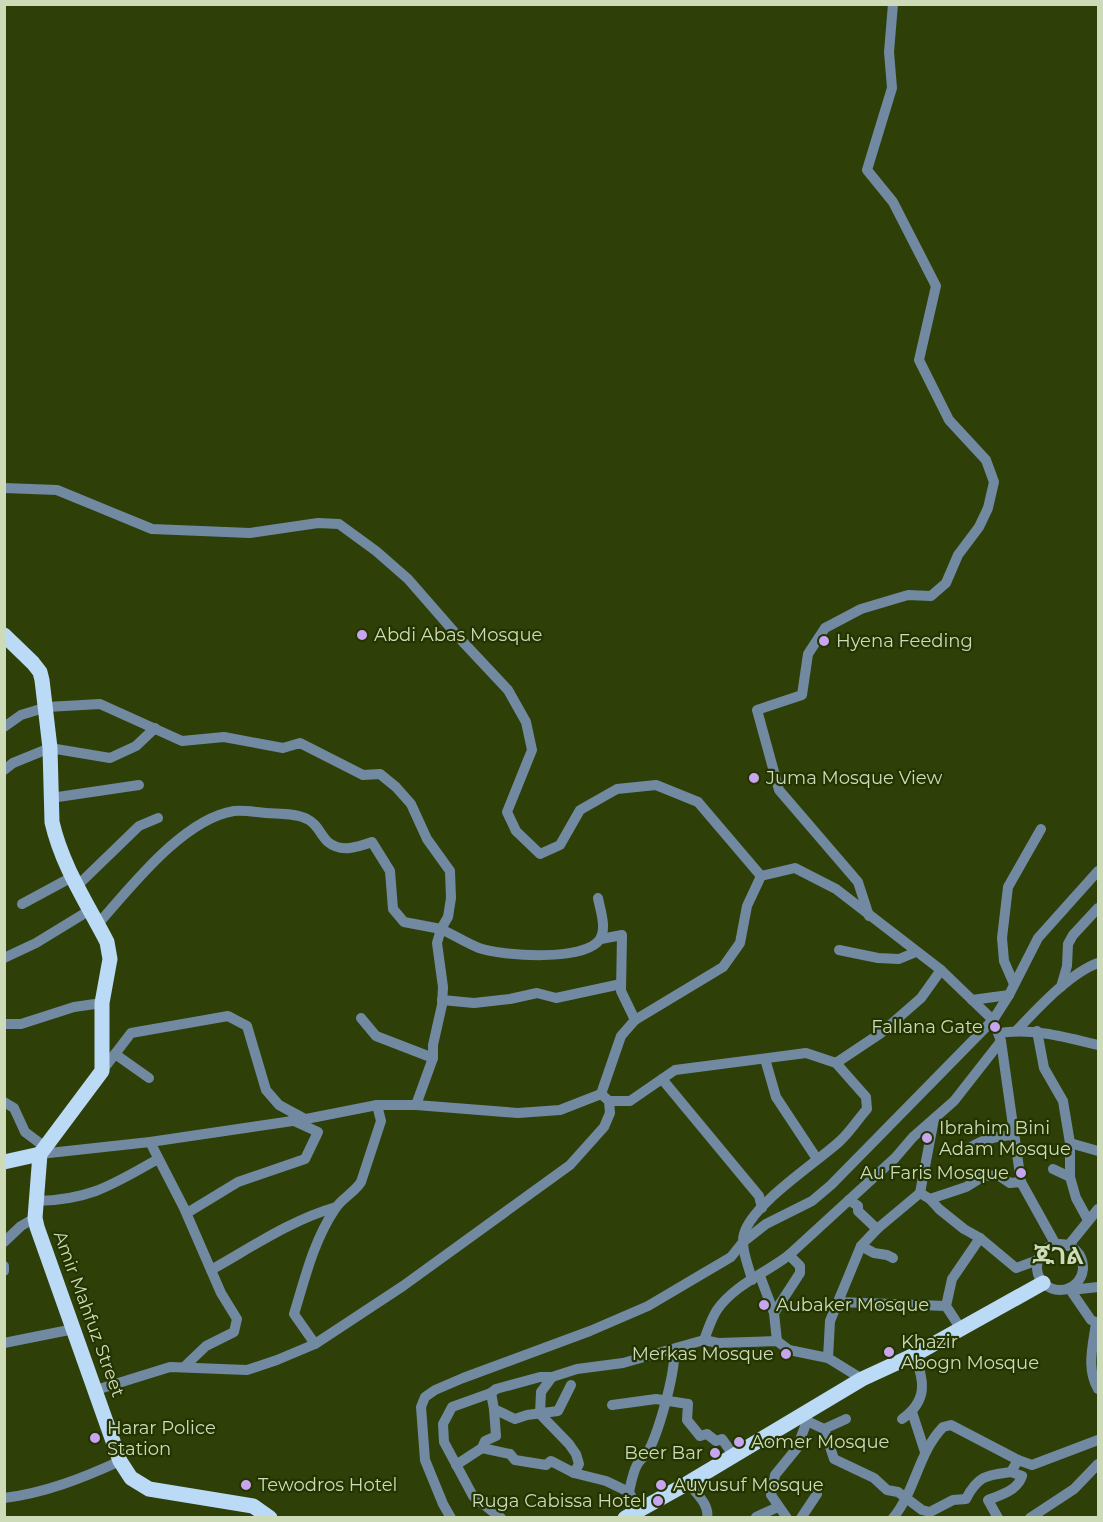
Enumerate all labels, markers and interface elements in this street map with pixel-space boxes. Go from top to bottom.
place label: Abdi Abas Mosque [374,624,543,646]
marker: Abdi Abas Mosque [355,628,369,642]
place label: Hyena Feeding [836,630,973,652]
marker: Hyena Feeding [817,634,831,648]
place label: Juma Mosque View [765,767,942,789]
marker: Juma Mosque View [747,771,761,785]
place label: Fallana Gate [871,1016,983,1038]
marker: Fallana Gate [988,1020,1002,1034]
place label: Ibrahim Bini Adam Mosque [939,1117,1071,1160]
marker: Ibrahim Bini Adam Mosque [920,1131,934,1145]
place label: Au Faris Mosque [860,1162,1009,1184]
marker: Au Faris Mosque [1014,1166,1028,1180]
street label: Amir Mahfuz Street [49,1228,129,1400]
district label: ጁገል [1032,1241,1084,1270]
place label: Aubaker Mosque [776,1294,929,1316]
marker: Aubaker Mosque [757,1298,771,1312]
place label: Khazir Abogn Mosque [901,1331,1039,1374]
place label: Merkas Mosque [632,1343,774,1365]
marker: Khazir Abogn Mosque [882,1345,896,1359]
marker: Merkas Mosque [779,1347,793,1361]
place label: Harar Police Station [107,1417,216,1460]
marker: Harar Police Station [88,1431,102,1445]
place label: Aomer Mosque [751,1431,890,1453]
marker: Aomer Mosque [732,1435,746,1449]
place label: Beer Bar [624,1442,703,1464]
marker: Beer Bar [708,1446,722,1460]
place label: Tewodros Hotel [258,1474,397,1496]
place label: Auyusuf Mosque [673,1474,824,1496]
marker: Tewodros Hotel [239,1478,253,1492]
marker: Auyusuf Mosque [654,1478,668,1492]
place label: Ruga Cabissa Hotel [471,1490,646,1512]
marker: Ruga Cabissa Hotel [651,1494,665,1508]

